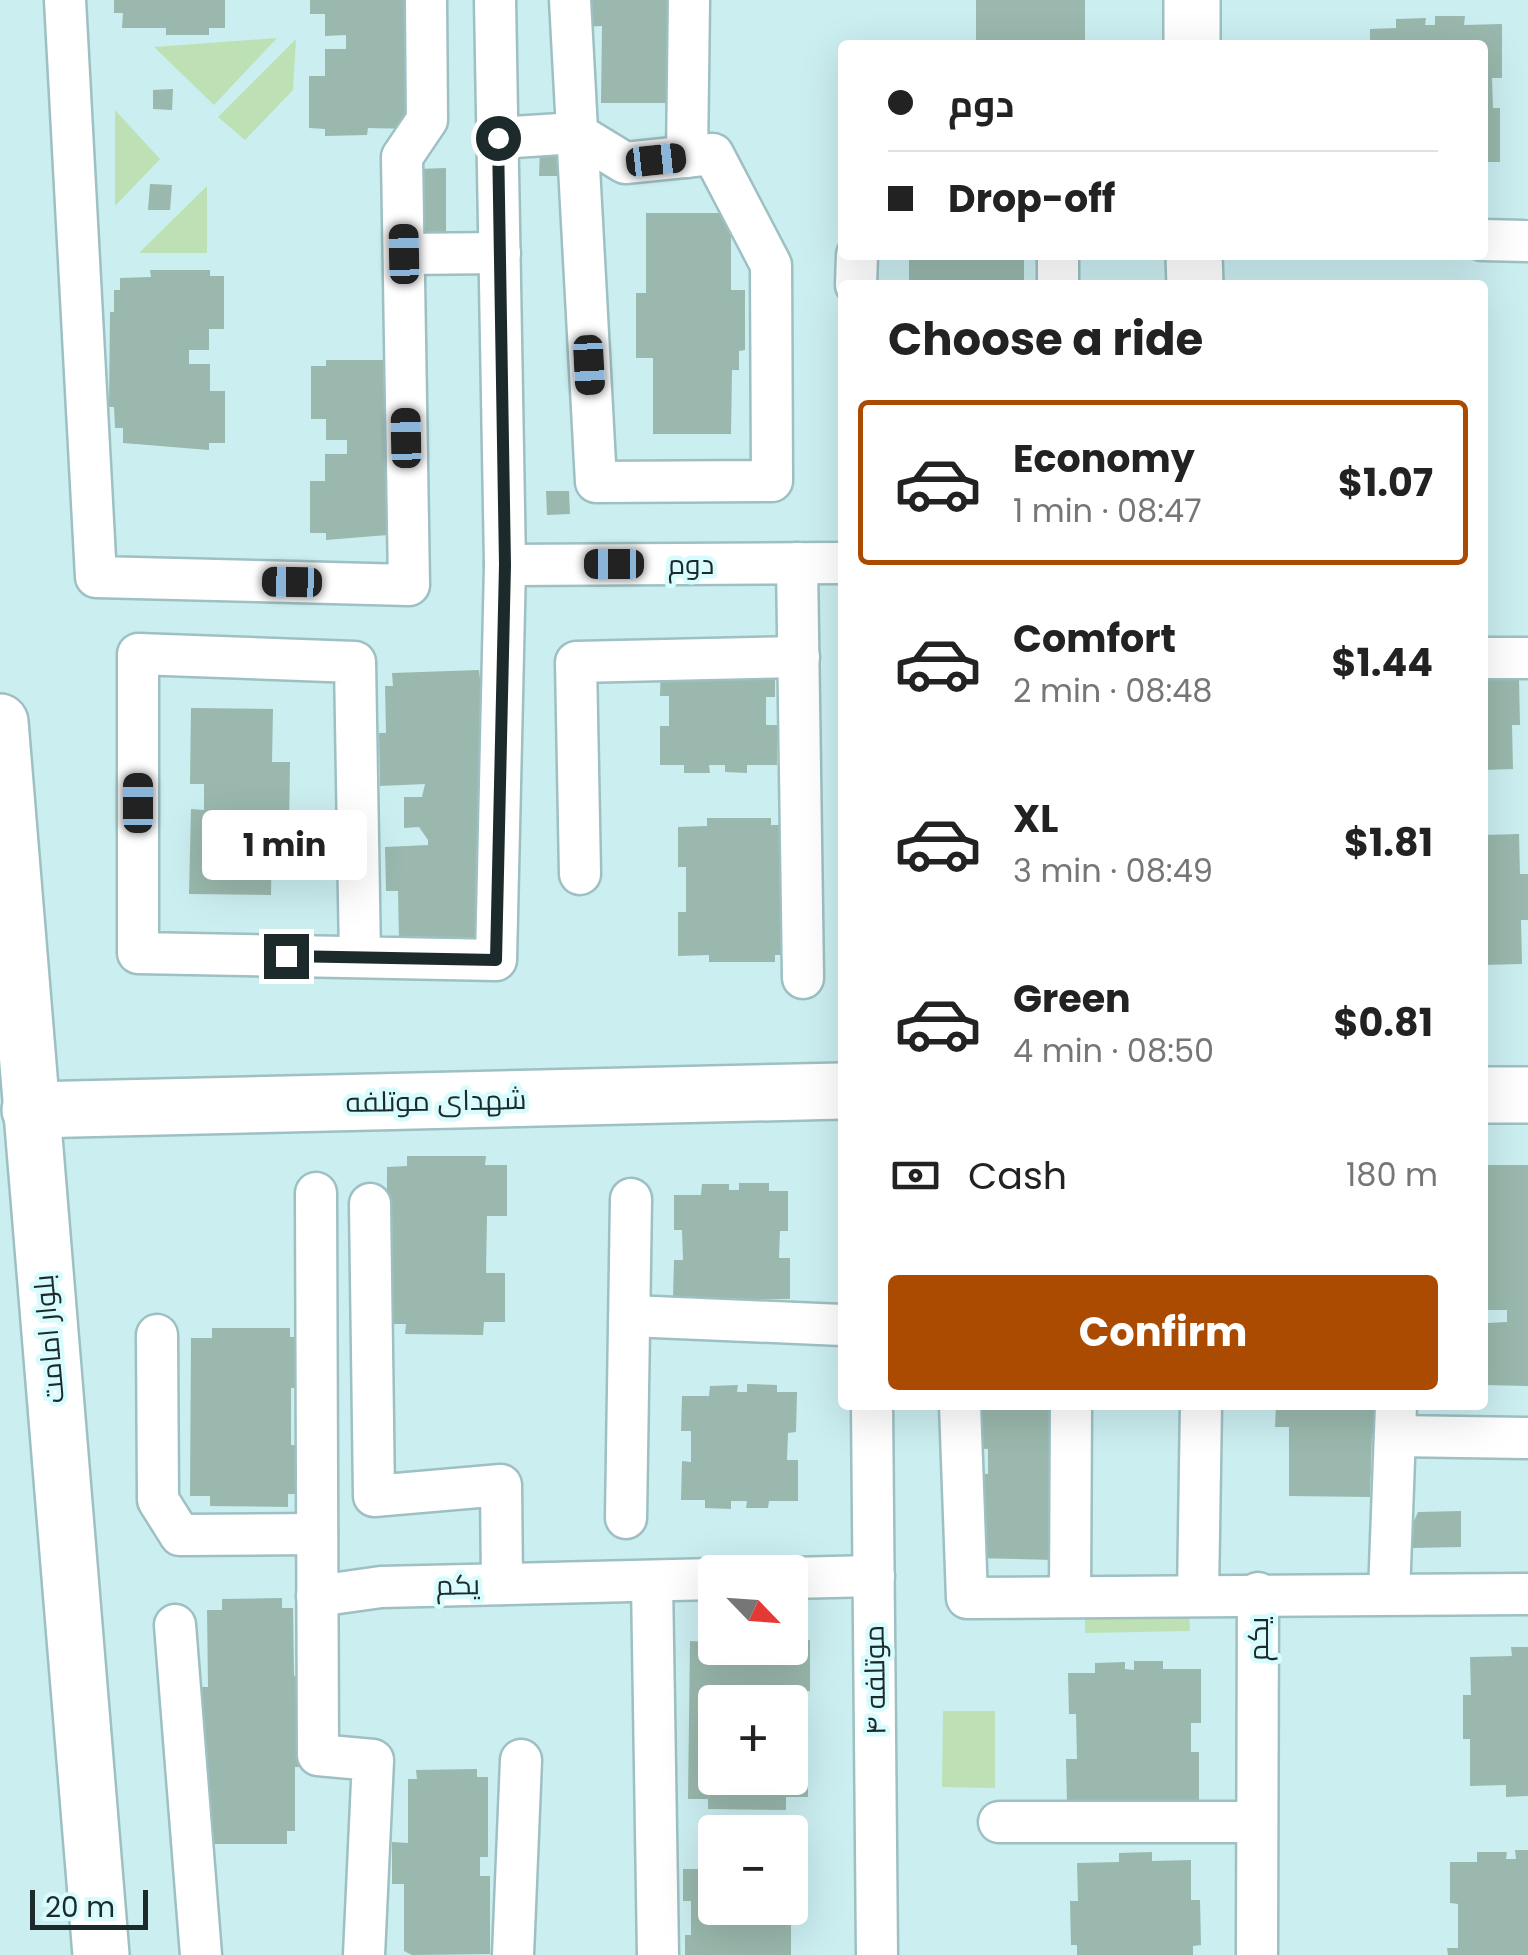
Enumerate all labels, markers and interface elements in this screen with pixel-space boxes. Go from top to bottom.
text: دوم [948,77,1014,130]
route start [476,116,521,161]
car [625,142,687,178]
text: Drop-off [948,172,1116,225]
car [388,224,420,284]
text: Choose a ride [888,308,1203,371]
car [572,334,606,396]
car [390,408,422,468]
text: Economy [1013,432,1195,485]
icon: car [893,438,983,528]
text: $1.07 [1338,456,1433,509]
text: 1 min · 08:47 [1013,488,1202,533]
street label: دوم [668,545,714,584]
car [584,549,644,579]
car [262,566,322,598]
text: Comfort [1013,612,1176,665]
icon: car [893,618,983,708]
text: $1.44 [1332,636,1433,689]
text: 2 min · 08:48 [1013,668,1213,713]
car [123,773,153,833]
text: XL [1013,792,1058,845]
icon: car [893,798,983,888]
callout: 1 min [204,811,368,881]
text: $1.81 [1344,816,1433,869]
text: 1 min [243,822,326,867]
text: 3 min · 08:49 [1013,848,1213,893]
route end [264,934,309,979]
text: Green [1013,972,1131,1025]
icon: car [893,978,983,1068]
text: $0.81 [1334,996,1433,1049]
text: 4 min · 08:50 [1013,1028,1214,1073]
street label: شهدای موتلفه [345,1080,527,1122]
icon: cash [888,1148,943,1203]
text: Cash [968,1149,1067,1202]
text: 180 m [1346,1152,1438,1197]
street label: بلوار امامت [24,1273,74,1405]
button: Confirm [888,1275,1438,1390]
north arrow [698,1555,808,1665]
map controls [698,1555,808,1925]
street label: یکم [435,1565,481,1605]
street label: یکم [1239,1616,1278,1661]
street label: موتلفه ۴ [855,1624,895,1736]
button: + [698,1685,808,1795]
button: − [698,1815,808,1925]
scale bar [30,1885,148,1930]
text: 20 m [45,1888,115,1927]

